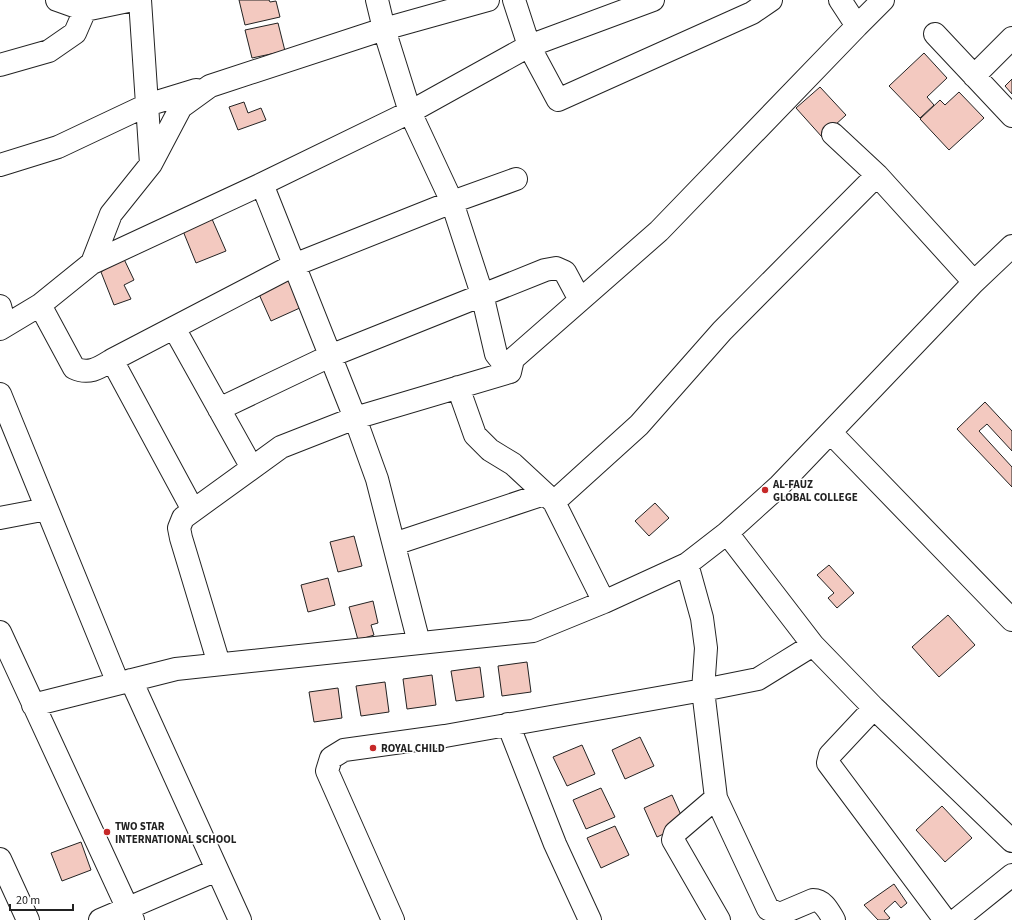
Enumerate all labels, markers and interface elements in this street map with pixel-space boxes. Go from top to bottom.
place label: AL-FAUZ GLOBAL COLLEGE [772,477,858,505]
marker: AL-FAUZ GLOBAL COLLEGE [760,485,770,495]
place label: ROYAL CHILD [381,741,445,756]
marker: ROYAL CHILD [368,743,378,753]
place label: TWO STAR INTERNATIONAL SCHOOL [115,819,237,847]
marker: TWO STAR INTERNATIONAL SCHOOL [102,827,112,837]
scale bar [10,886,73,912]
text: 20 m [16,892,40,909]

